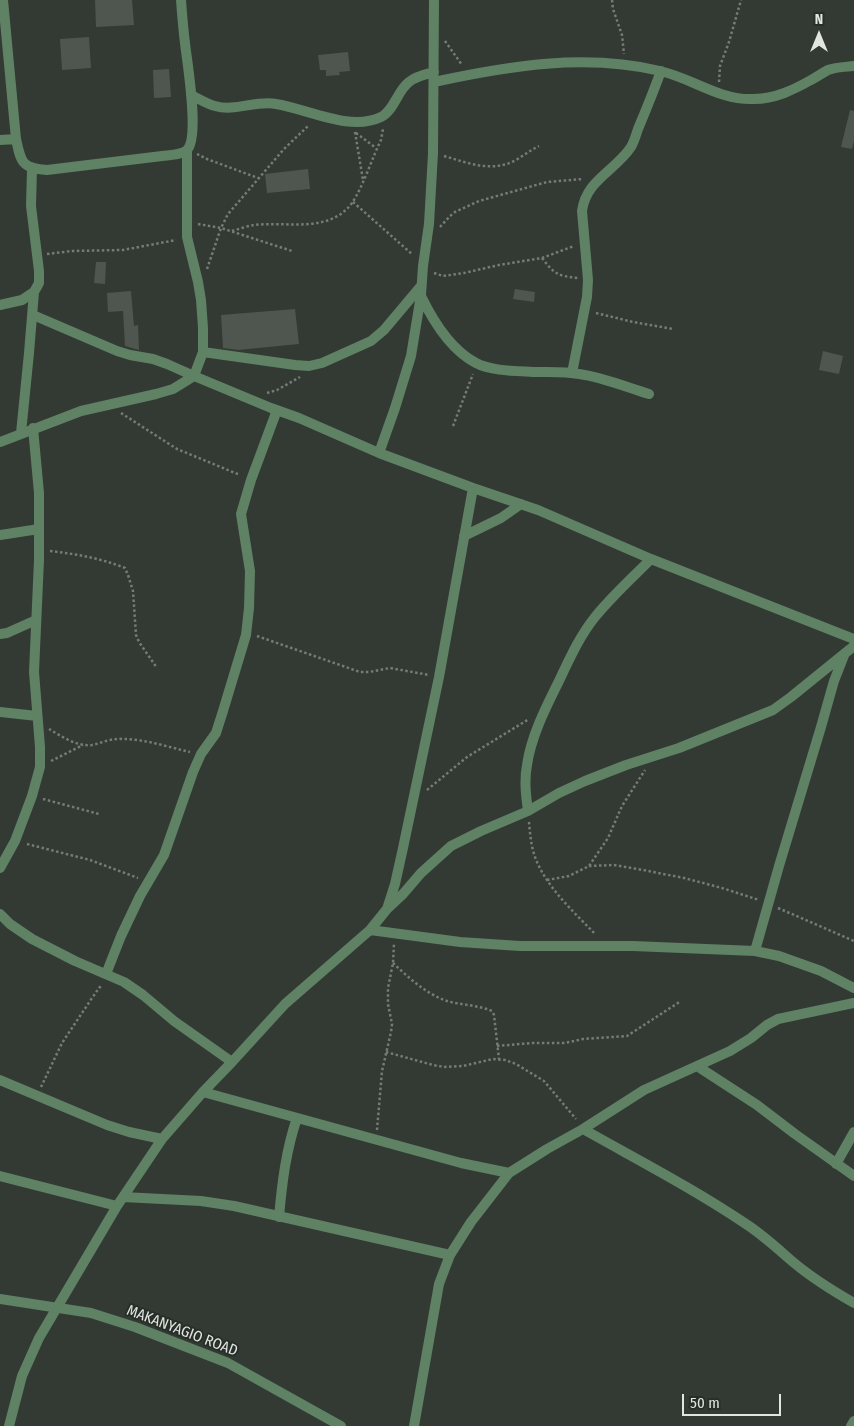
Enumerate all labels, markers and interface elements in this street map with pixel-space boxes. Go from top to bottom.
north arrow [794,10,844,60]
text: N [815,11,823,28]
street label: MAKANYAGIO ROAD [124,1302,240,1360]
scale bar [684,1384,783,1416]
text: 50 m [690,1394,720,1412]

